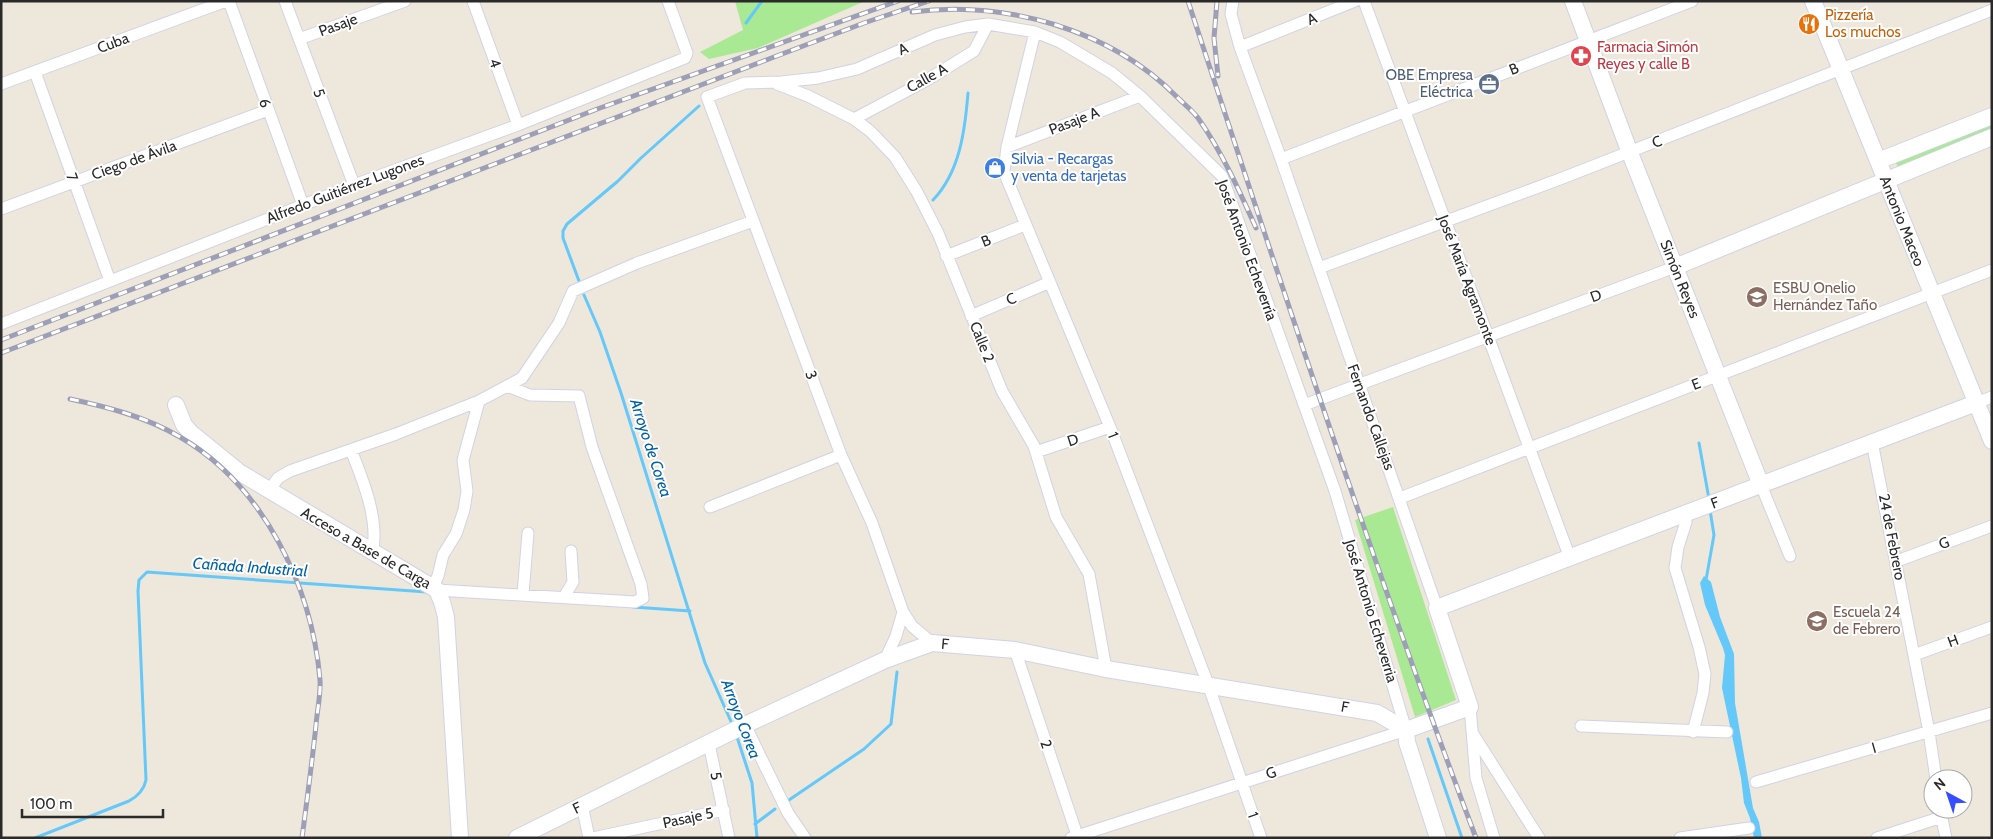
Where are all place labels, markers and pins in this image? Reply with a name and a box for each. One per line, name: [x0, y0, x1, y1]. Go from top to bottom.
place label: Pizzería Los muchos: [1825, 6, 1901, 41]
restaurant icon: Pizzería Los muchos: [1797, 12, 1821, 36]
place label: Farmacia Simón Reyes y calle B: [1597, 38, 1699, 73]
pharmacy icon: Farmacia Simón Reyes y calle B: [1569, 44, 1593, 68]
place label: OBE Empresa Eléctrica: [1385, 66, 1474, 101]
office icon: OBE Empresa Eléctrica: [1477, 72, 1501, 96]
place label: Silvia - Recargas y venta de tarjetas: [1011, 150, 1126, 185]
shop icon: Silvia - Recargas y venta de tarjetas: [983, 156, 1007, 180]
place label: ESBU Onelio Hernández Taño: [1773, 279, 1877, 314]
school or university icon: ESBU Onelio Hernández Taño: [1745, 285, 1769, 309]
place label: Escuela 24 de Febrero: [1833, 603, 1901, 638]
school or university icon: Escuela 24 de Febrero: [1805, 609, 1829, 633]

